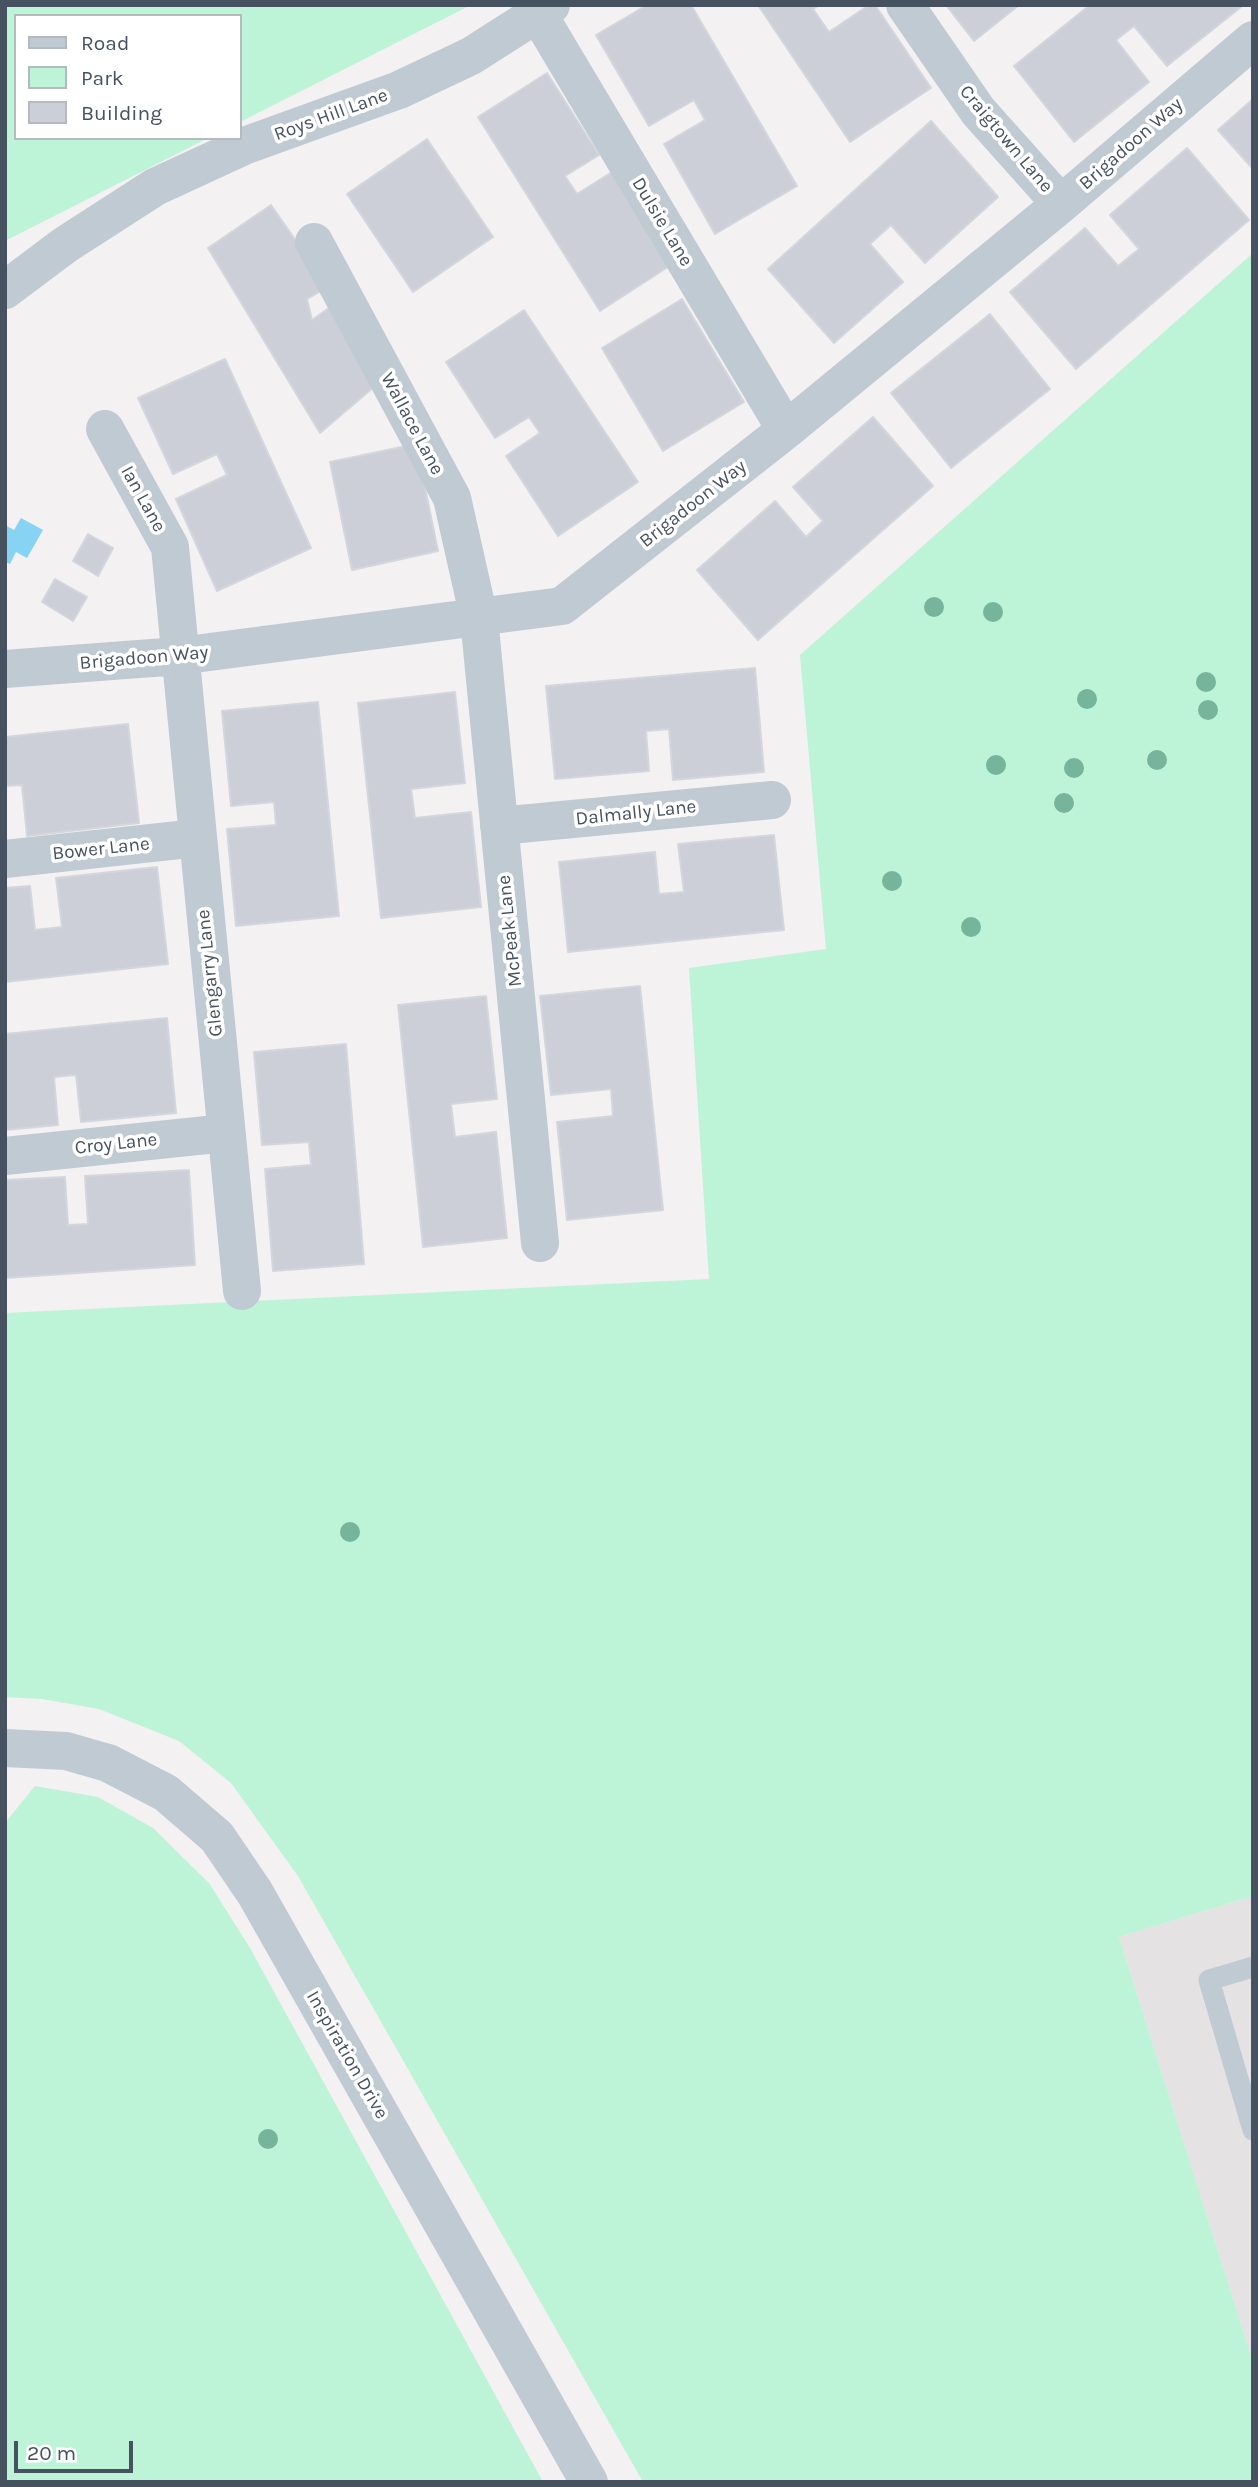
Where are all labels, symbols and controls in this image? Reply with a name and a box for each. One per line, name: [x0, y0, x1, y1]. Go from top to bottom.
legend: [14, 14, 242, 140]
text: Road: [81, 31, 129, 55]
text: Park: [81, 66, 124, 90]
street label: Craigtown Lane: [954, 81, 1058, 197]
street label: Roys Hill Lane: [271, 84, 391, 146]
street label: Brigadoon Way: [1075, 93, 1187, 195]
text: Building: [81, 101, 162, 125]
street label: Dulsie Lane: [627, 173, 697, 271]
street label: Wallace Lane: [376, 369, 448, 479]
street label: Brigadoon Way: [635, 455, 751, 553]
street label: Ian Lane: [115, 462, 171, 536]
street label: Brigadoon Way: [79, 641, 209, 675]
street label: Dalmally Lane: [575, 795, 697, 831]
street label: Bower Lane: [51, 833, 151, 865]
street label: McPeak Lane: [493, 874, 527, 988]
street label: Glengarry Lane: [192, 908, 228, 1038]
street label: Croy Lane: [74, 1128, 158, 1160]
street label: Inspiration Drive: [301, 1987, 393, 2123]
scale bar: [18, 2428, 136, 2472]
text: 20 m: [27, 2441, 76, 2465]

